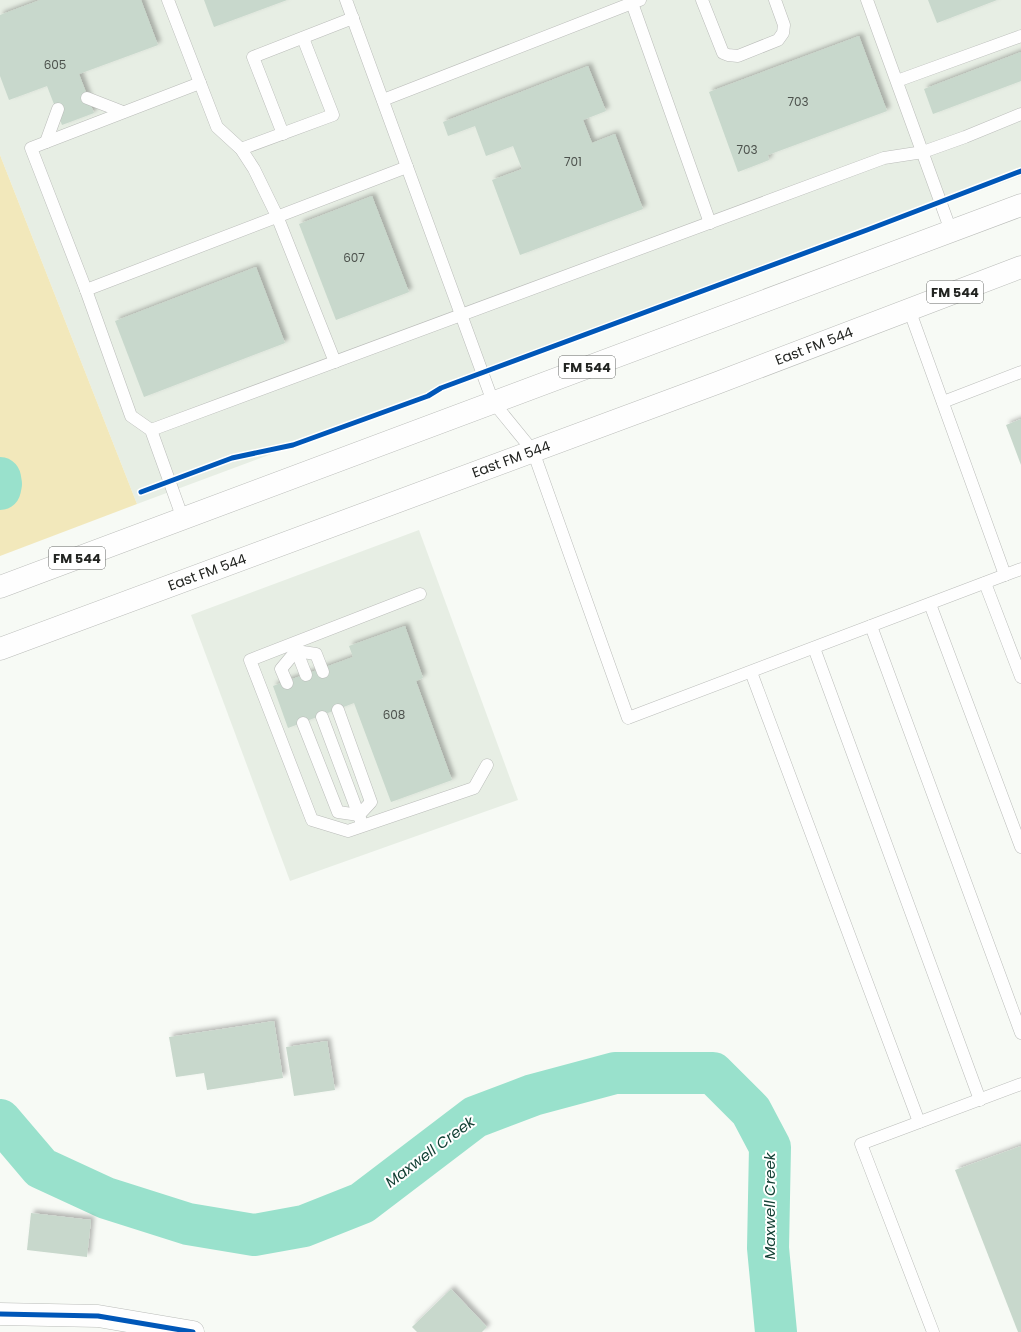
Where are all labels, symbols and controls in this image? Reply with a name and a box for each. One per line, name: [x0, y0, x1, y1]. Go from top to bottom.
house number: 605: [44, 56, 66, 73]
house number: 703: [787, 93, 809, 110]
house number: 703: [736, 141, 758, 158]
house number: 701: [564, 153, 582, 170]
house number: 607: [343, 249, 365, 266]
road number: FM 544: [927, 281, 983, 303]
street label: East FM 544: [772, 322, 856, 370]
road number: FM 544: [559, 356, 615, 378]
street label: East FM 544: [469, 436, 553, 482]
road number: FM 544: [49, 547, 105, 569]
street label: East FM 544: [165, 549, 249, 595]
house number: 608: [383, 706, 405, 723]
water label: Maxwell Creek: [381, 1110, 480, 1192]
water label: Maxwell Creek: [759, 1151, 780, 1260]

